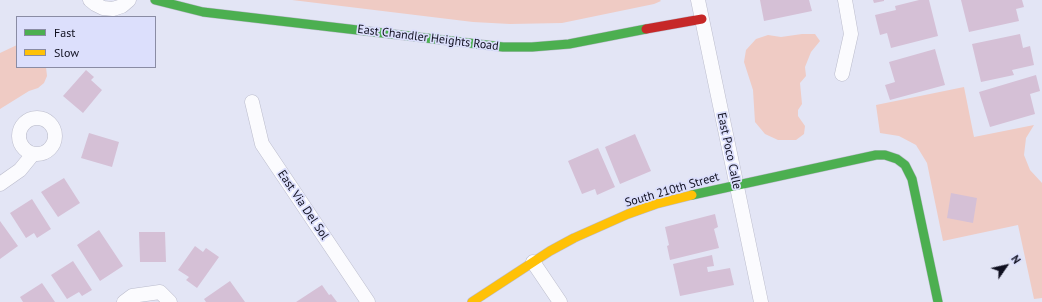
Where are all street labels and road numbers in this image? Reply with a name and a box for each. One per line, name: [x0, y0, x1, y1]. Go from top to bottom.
street label: East Chandler Heights Road: [357, 22, 499, 54]
street label: East Poco Calle: [714, 111, 744, 191]
street label: East Via Del Sol: [274, 167, 332, 243]
street label: South 210th Street: [623, 170, 721, 210]

